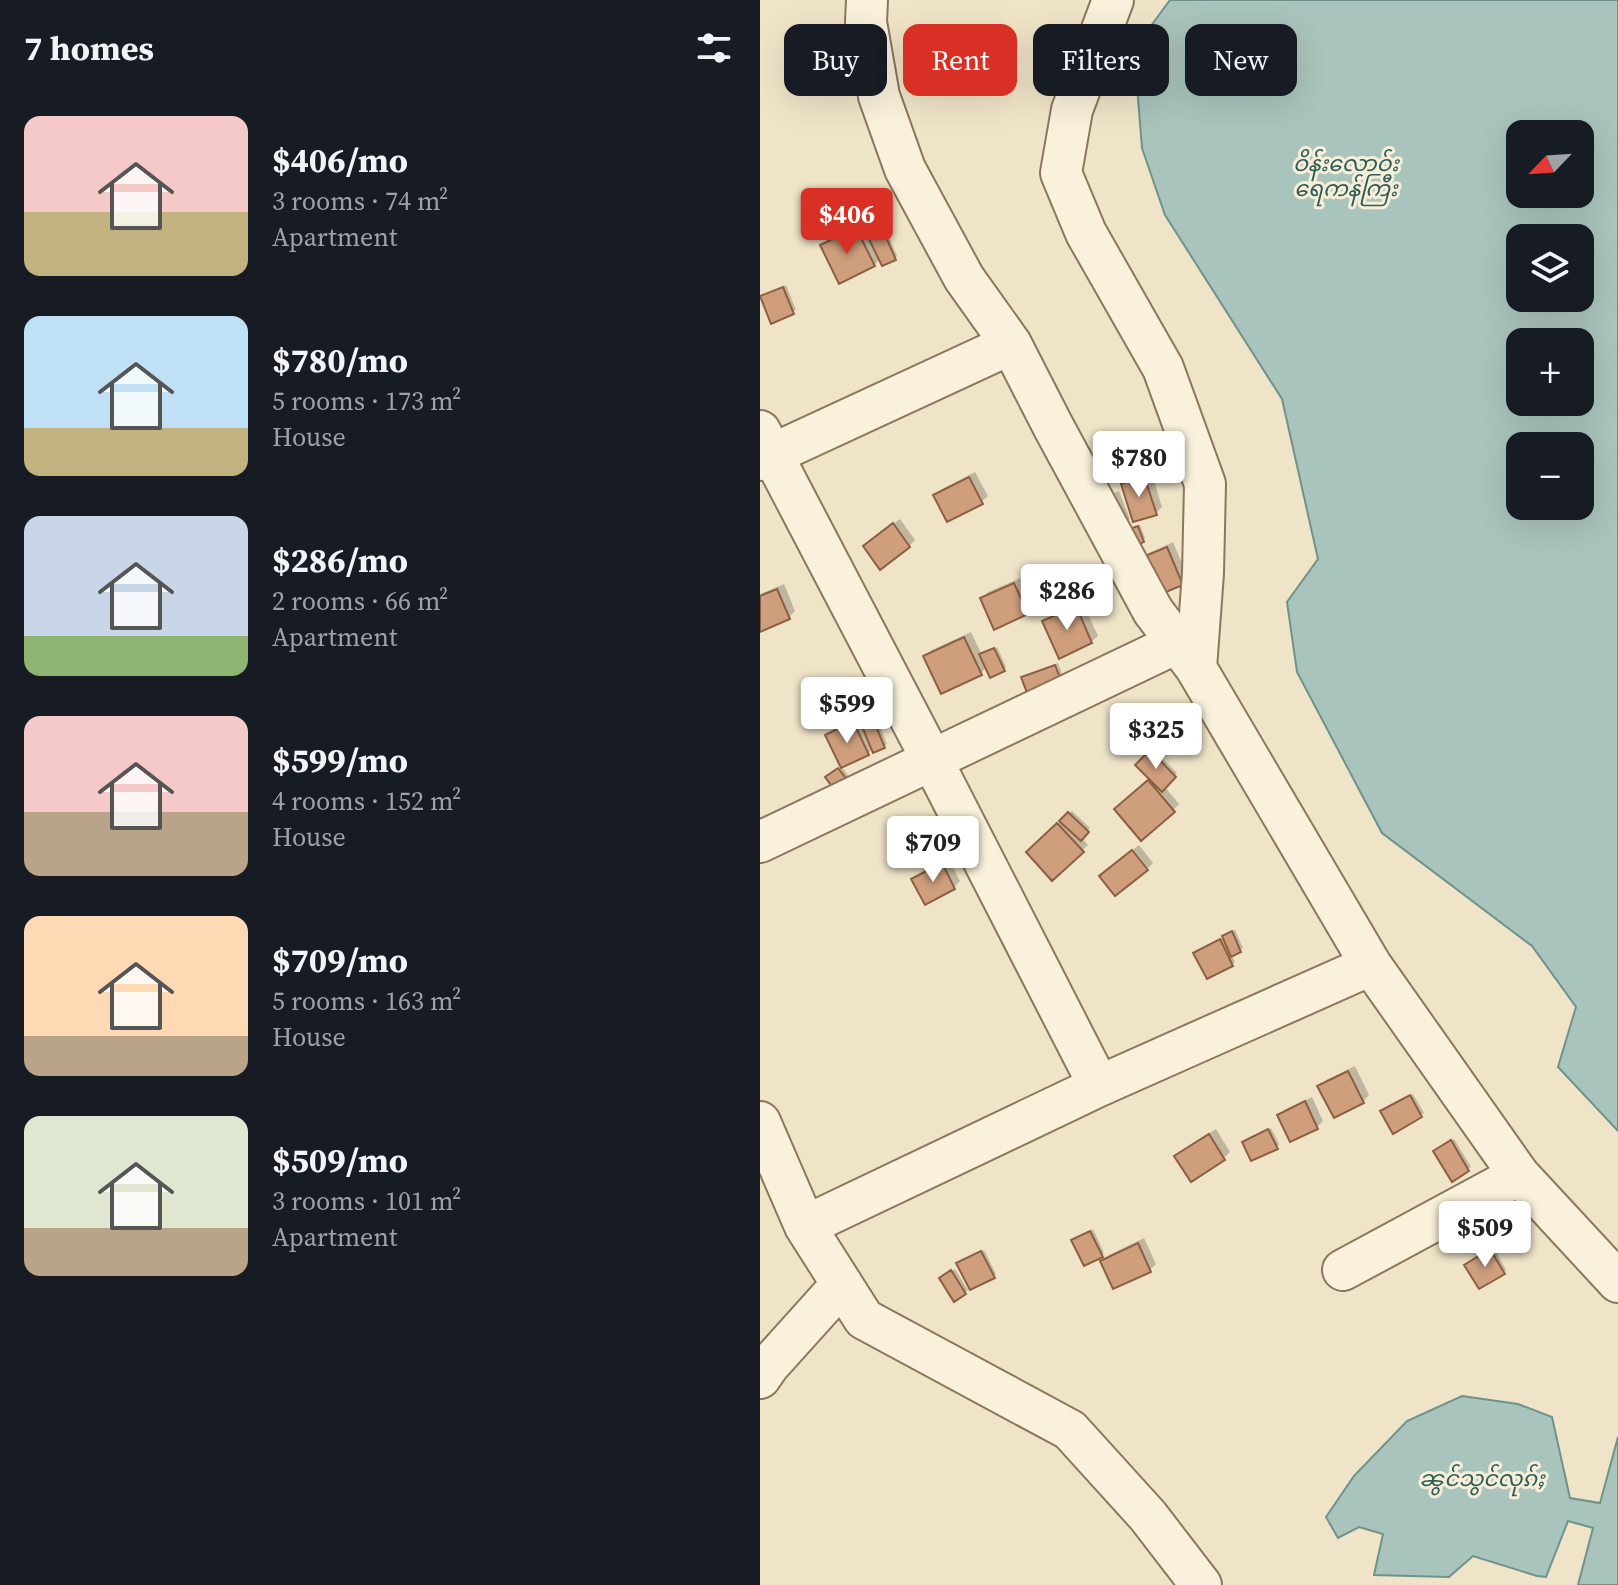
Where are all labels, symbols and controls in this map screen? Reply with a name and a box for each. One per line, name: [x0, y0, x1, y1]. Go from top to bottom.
chip: Buy: [784, 24, 887, 96]
chip: Rent: [903, 24, 1017, 96]
chip: Filters: [1033, 24, 1169, 96]
chip: New: [1185, 24, 1297, 96]
text: 7 homes: [24, 25, 154, 71]
icon: filters: [692, 26, 736, 70]
north arrow: [1506, 120, 1594, 208]
map controls: [1506, 120, 1594, 520]
text: $406/mo: [272, 137, 408, 183]
icon: home: [88, 148, 184, 244]
water label: ဝိန်းလောဝ်း ရေကန်ကြီး: [1293, 148, 1400, 207]
text: 3 rooms · 74 m²: [272, 183, 448, 219]
pin: $406: [800, 188, 894, 256]
text: $406: [819, 196, 875, 232]
text: Apartment: [272, 219, 397, 255]
button: layers: [1506, 224, 1594, 312]
button: +: [1506, 328, 1594, 416]
text: $780/mo: [272, 337, 408, 383]
icon: home: [88, 348, 184, 444]
text: 5 rooms · 173 m²: [272, 383, 461, 419]
text: House: [272, 419, 346, 455]
pin: $780: [1092, 431, 1186, 499]
button: −: [1506, 432, 1594, 520]
text: $780: [1111, 439, 1167, 475]
text: $286/mo: [272, 537, 408, 583]
icon: home: [88, 548, 184, 644]
pin: $286: [1020, 564, 1114, 632]
text: $286: [1039, 572, 1095, 608]
text: 2 rooms · 66 m²: [272, 583, 448, 619]
text: Apartment: [272, 619, 397, 655]
pin: $599: [800, 677, 894, 745]
text: $599: [819, 685, 875, 721]
pin: $325: [1109, 703, 1203, 771]
text: $325: [1128, 711, 1184, 747]
text: $599/mo: [272, 737, 408, 783]
icon: home: [88, 748, 184, 844]
text: 4 rooms · 152 m²: [272, 783, 461, 819]
pin: $709: [886, 816, 980, 884]
text: House: [272, 819, 346, 855]
text: $709: [905, 824, 961, 860]
text: $709/mo: [272, 937, 408, 983]
icon: home: [88, 948, 184, 1044]
text: 5 rooms · 163 m²: [272, 983, 461, 1019]
text: House: [272, 1019, 346, 1055]
text: $509/mo: [272, 1137, 408, 1183]
icon: home: [88, 1148, 184, 1244]
text: 3 rooms · 101 m²: [272, 1183, 461, 1219]
pin: $509: [1438, 1201, 1532, 1269]
text: $509: [1457, 1209, 1513, 1245]
text: Apartment: [272, 1219, 397, 1255]
water label: ၼွင်သွင်လုၵ်ႈ: [1419, 1463, 1546, 1497]

